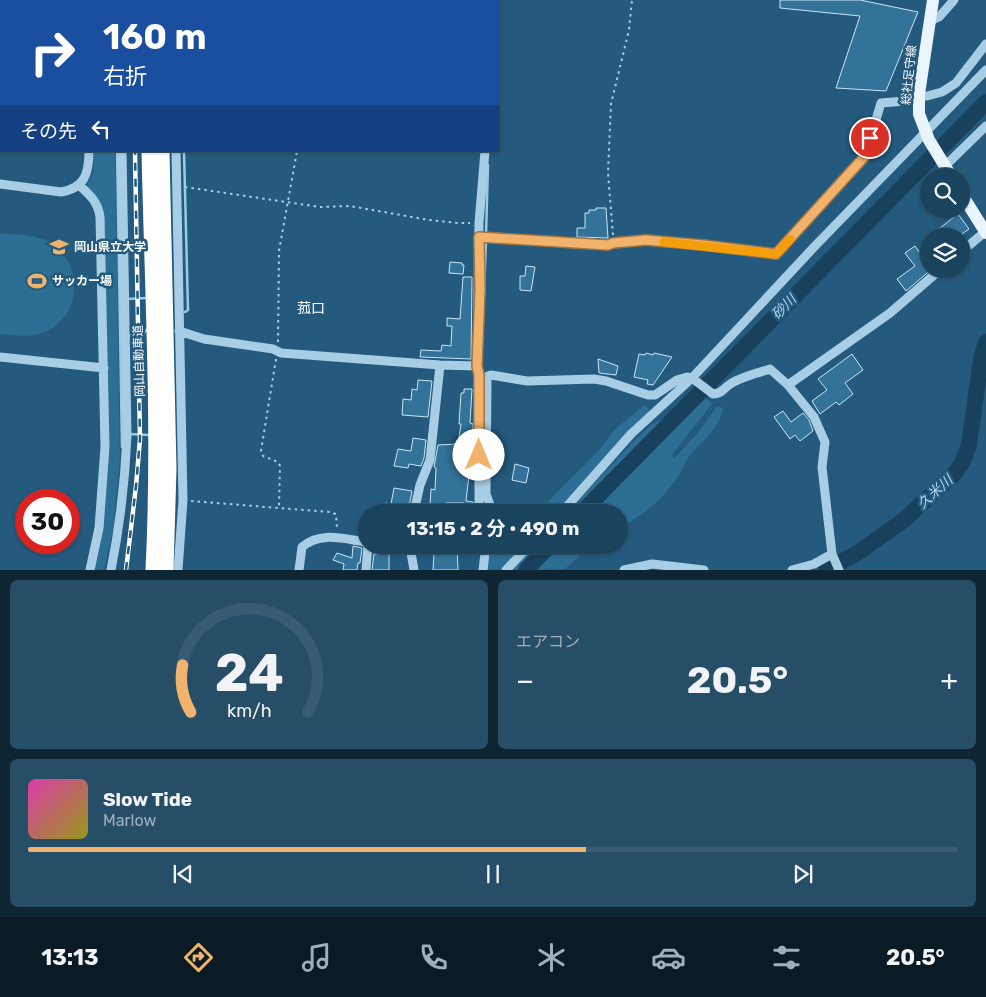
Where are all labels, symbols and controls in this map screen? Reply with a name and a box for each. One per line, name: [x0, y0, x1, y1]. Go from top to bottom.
text: 160 m: [103, 16, 207, 58]
icon: right: [20, 20, 85, 85]
street label: 総社足守線: [899, 44, 919, 106]
text: 右折: [103, 63, 147, 90]
icon: left: [87, 115, 115, 143]
pin: [849, 117, 891, 159]
text: その先: [20, 120, 77, 143]
icon: arrive: [856, 124, 884, 152]
map controls: [920, 168, 970, 278]
button: search: [920, 168, 970, 218]
button: layers: [920, 228, 970, 278]
school or university icon: 岡山県立大学: [48, 236, 70, 258]
place label: 岡山県立大学: [74, 240, 146, 254]
sports icon: サッカー場: [26, 270, 48, 292]
place label: サッカー場: [52, 274, 112, 288]
water label: 砂川: [768, 290, 801, 323]
district label: 菰口: [297, 300, 325, 317]
street label: 岡山自動車道: [131, 325, 147, 397]
position arrow: [452, 428, 504, 480]
water label: 久米川: [914, 470, 958, 512]
speed limit sign: 30: [15, 489, 80, 554]
text: 13:15 · 2 分 · 490 m: [407, 517, 579, 540]
text: エアコン: [516, 632, 580, 651]
text: 24: [214, 642, 284, 704]
text: 20.5°: [687, 657, 788, 703]
text: −: [516, 664, 534, 697]
text: +: [941, 664, 958, 697]
text: km/h: [227, 700, 271, 721]
text: Slow Tide: [103, 788, 192, 811]
text: Marlow: [103, 811, 156, 830]
icon: previous: [169, 860, 197, 888]
icon: pause: [479, 860, 507, 888]
icon: next: [789, 860, 817, 888]
icon: directions: [181, 940, 216, 975]
icon: music: [299, 940, 334, 975]
icon: phone: [416, 940, 451, 975]
icon: climate: [534, 940, 569, 975]
icon: car: [651, 940, 686, 975]
icon: filters: [769, 940, 804, 975]
text: 13:13: [41, 944, 99, 971]
text: 20.5°: [886, 944, 945, 971]

